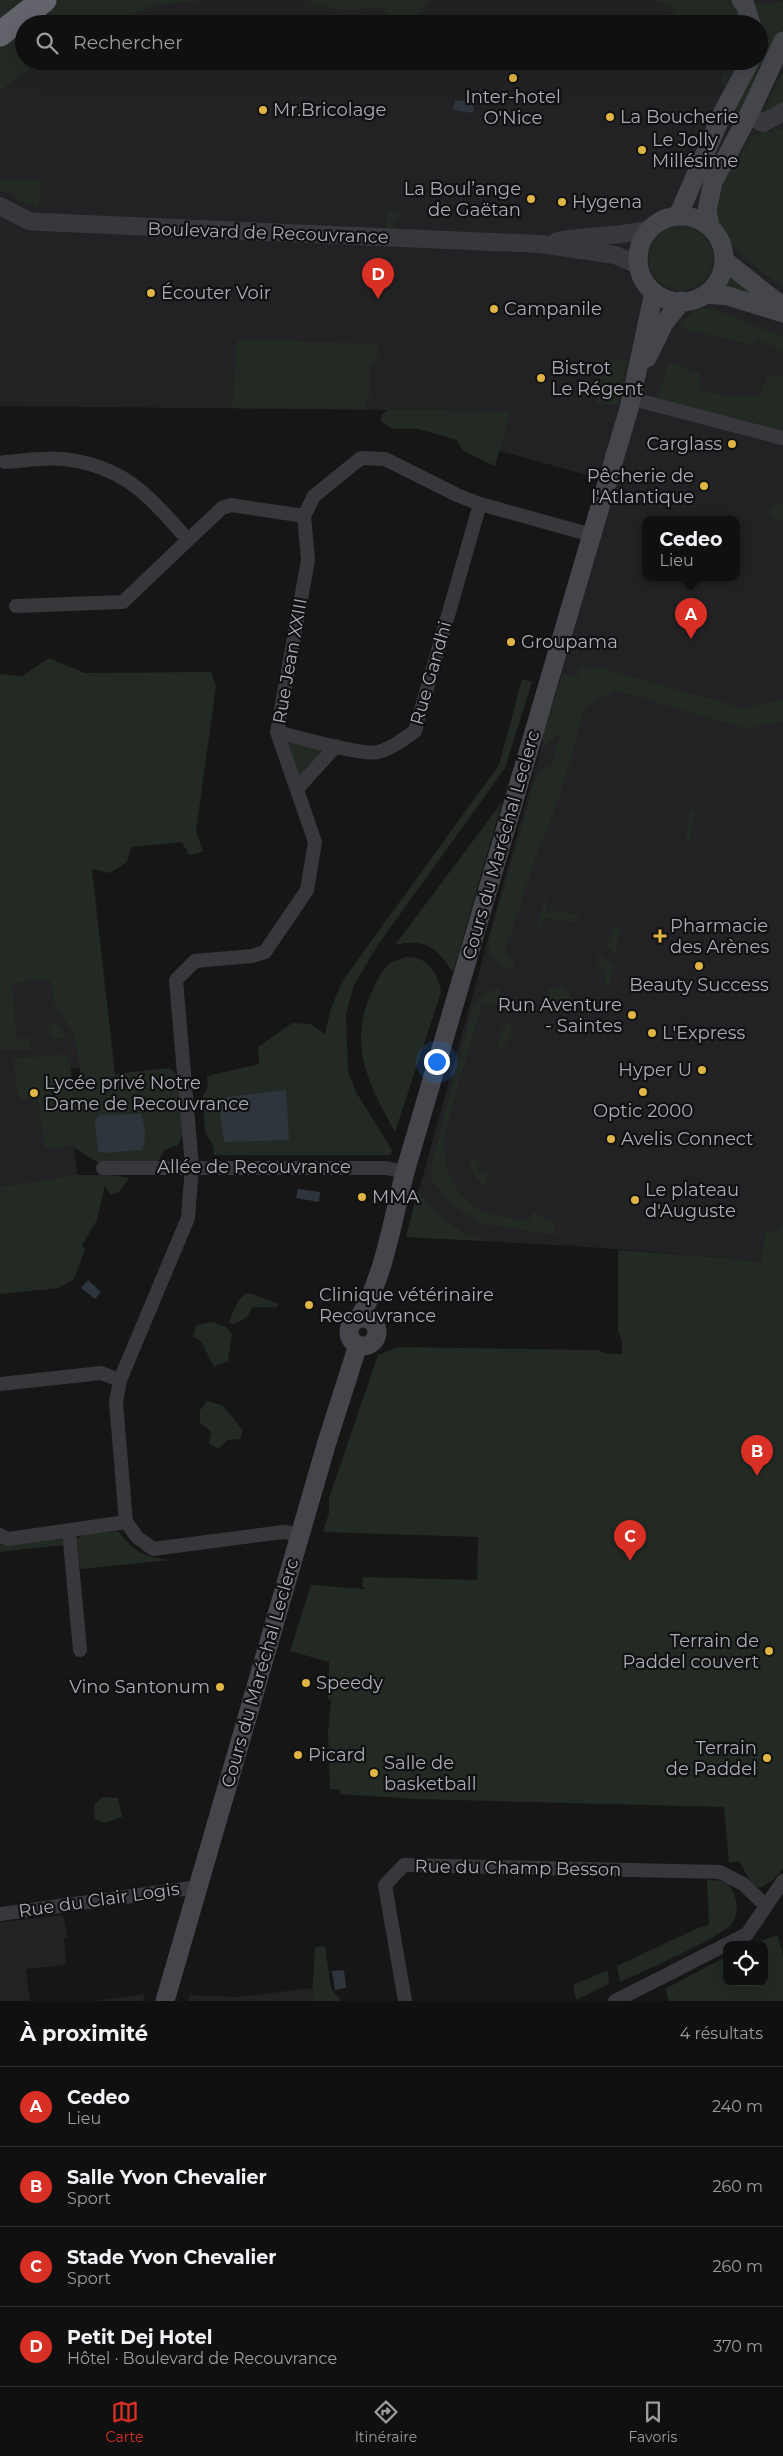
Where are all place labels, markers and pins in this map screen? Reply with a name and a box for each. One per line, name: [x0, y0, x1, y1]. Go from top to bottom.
marker: Inter-hotel O'Nice: [507, 72, 519, 84]
place label: Inter-hotel O'Nice: [465, 86, 561, 129]
place label: Mr.Bricolage: [273, 99, 387, 121]
marker: Mr.Bricolage: [257, 104, 269, 116]
place label: La Boucherie: [620, 106, 739, 128]
marker: La Boucherie: [604, 111, 616, 123]
place label: Le Jolly Millésime: [652, 129, 738, 172]
marker: Le Jolly Millésime: [636, 144, 648, 156]
place label: La Boul’ange de Gaëtan: [404, 178, 521, 221]
place label: Hygena: [572, 191, 642, 213]
marker: La Boul’ange de Gaëtan: [525, 193, 537, 205]
marker: Hygena: [556, 196, 568, 208]
pin: D: [362, 258, 394, 299]
place label: Écouter Voir: [161, 282, 271, 304]
marker: Écouter Voir: [145, 287, 157, 299]
place label: Campanile: [504, 298, 602, 320]
marker: Campanile: [488, 303, 500, 315]
place label: Bistrot Le Régent: [551, 357, 644, 400]
marker: Bistrot Le Régent: [535, 372, 547, 384]
place label: Carglass: [646, 433, 722, 455]
marker: Carglass: [726, 438, 738, 450]
place label: Pêcherie de l'Atlantique: [587, 465, 694, 508]
marker: Pêcherie de l'Atlantique: [698, 480, 710, 492]
pin: A: [675, 598, 707, 639]
place label: Groupama: [521, 631, 618, 653]
marker: Groupama: [505, 636, 517, 648]
place label: Pharmacie des Arènes: [670, 915, 769, 958]
marker: Pharmacie des Arènes: [654, 930, 666, 942]
marker: Beauty Success: [693, 960, 705, 972]
place label: Beauty Success: [629, 974, 769, 996]
place label: Run Aventure - Saintes: [498, 994, 622, 1037]
marker: Run Aventure - Saintes: [626, 1009, 638, 1021]
place label: L'Express: [662, 1022, 745, 1044]
marker: L'Express: [646, 1027, 658, 1039]
place label: Hyper U: [618, 1059, 692, 1081]
marker: Hyper U: [696, 1064, 708, 1076]
place label: Lycée privé Notre Dame de Recouvrance: [44, 1072, 249, 1115]
marker: Optic 2000: [637, 1086, 649, 1098]
marker: Lycée privé Notre Dame de Recouvrance: [28, 1087, 40, 1099]
place label: Optic 2000: [593, 1100, 693, 1122]
place label: Avelis Connect: [621, 1128, 753, 1150]
marker: Avelis Connect: [605, 1133, 617, 1145]
place label: Le plateau d'Auguste: [645, 1179, 739, 1222]
place label: MMA: [372, 1186, 419, 1208]
marker: MMA: [356, 1191, 368, 1203]
marker: Le plateau d'Auguste: [629, 1194, 641, 1206]
place label: Clinique vétérinaire Recouvrance: [319, 1284, 494, 1327]
marker: Clinique vétérinaire Recouvrance: [303, 1299, 315, 1311]
pin: B: [741, 1435, 773, 1476]
pin: C: [614, 1520, 646, 1561]
place label: Terrain de Paddel couvert: [622, 1630, 759, 1673]
marker: Terrain de Paddel couvert: [763, 1645, 775, 1657]
place label: Speedy: [316, 1672, 383, 1694]
place label: Vino Santonum: [69, 1676, 210, 1698]
marker: Speedy: [300, 1677, 312, 1689]
marker: Vino Santonum: [214, 1681, 226, 1693]
place label: Terrain de Paddel: [666, 1737, 757, 1780]
place label: Picard: [308, 1744, 366, 1766]
marker: Picard: [292, 1749, 304, 1761]
place label: Salle de basketball: [384, 1752, 477, 1795]
marker: Terrain de Paddel: [761, 1752, 773, 1764]
marker: Salle de basketball: [368, 1767, 380, 1779]

